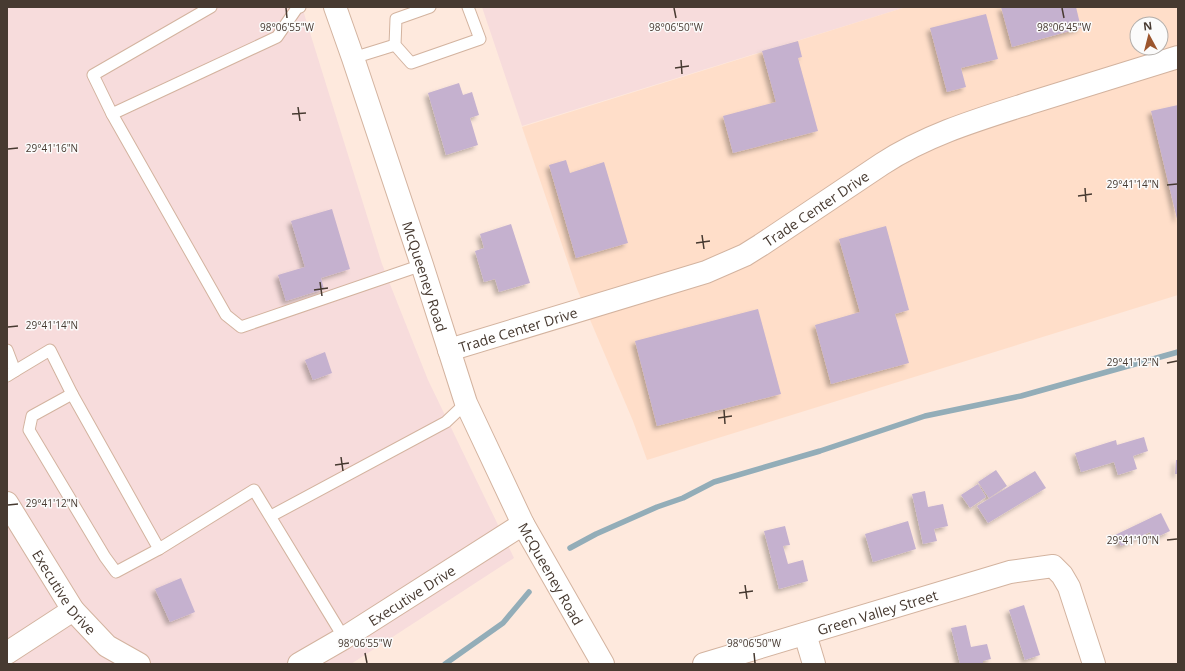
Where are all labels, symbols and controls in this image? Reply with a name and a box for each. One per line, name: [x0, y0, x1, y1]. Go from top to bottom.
north arrow: [1129, 16, 1169, 56]
text: N: [1142, 18, 1153, 34]
text: 98°06'55"W: [260, 20, 315, 34]
text: 98°06'50"W: [649, 20, 704, 34]
text: 98°06'45"W: [1037, 20, 1092, 34]
text: 29°41'16"N: [26, 141, 78, 155]
street label: Trade Center Drive: [759, 166, 872, 250]
text: 29°41'14"N: [1107, 177, 1159, 191]
street label: McQueeney Road: [398, 219, 452, 334]
street label: Trade Center Drive: [456, 302, 580, 356]
text: 29°41'14"N: [26, 318, 78, 332]
text: 29°41'12"N: [1107, 355, 1159, 369]
text: 29°41'12"N: [26, 496, 78, 510]
street label: McQueeney Road: [515, 519, 588, 628]
text: 29°41'10"N: [1107, 533, 1159, 547]
street label: Executive Drive: [28, 546, 101, 639]
street label: Executive Drive: [364, 560, 459, 630]
street label: Green Valley Street: [815, 585, 940, 639]
text: 98°06'55"W: [338, 636, 393, 650]
text: 98°06'50"W: [727, 636, 782, 650]

